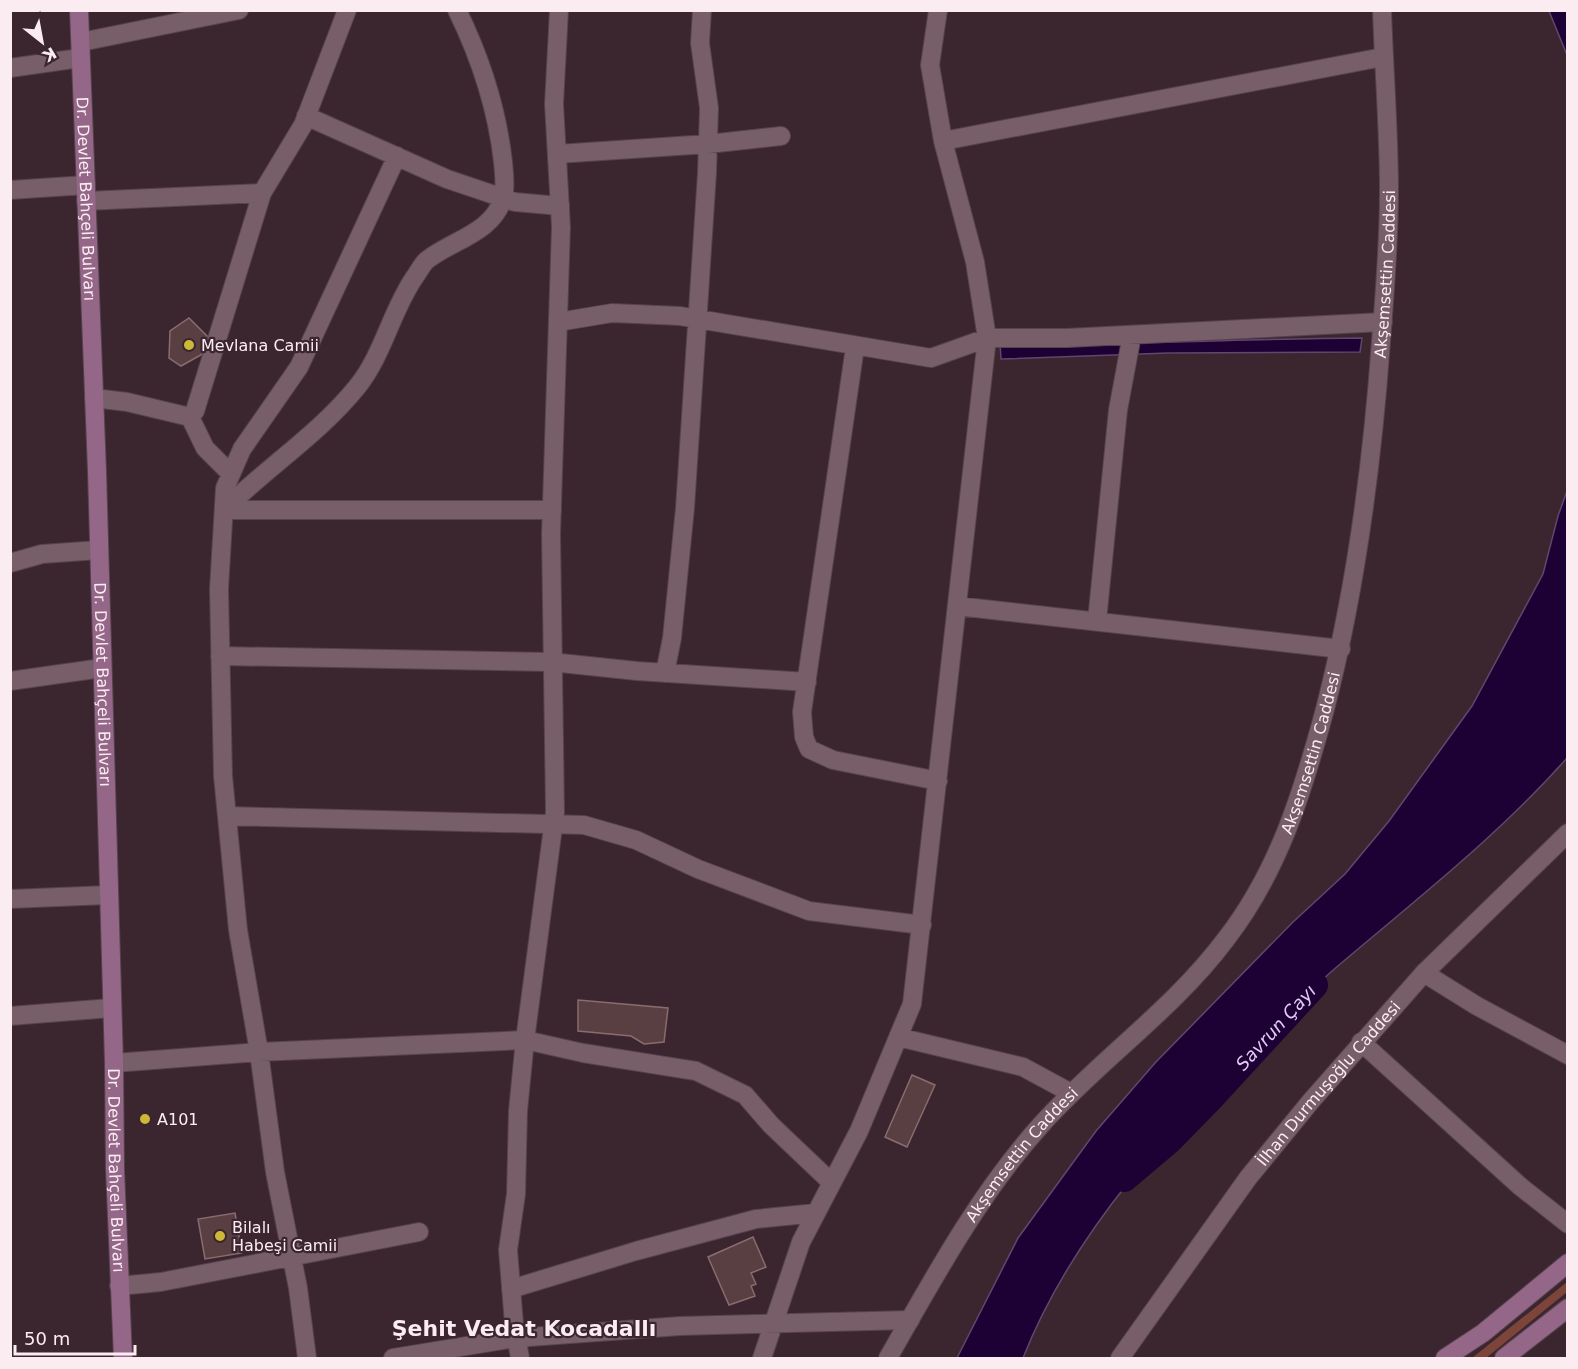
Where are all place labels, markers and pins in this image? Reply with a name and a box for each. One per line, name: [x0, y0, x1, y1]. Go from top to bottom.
place label: Mevlana Camii: [201, 336, 319, 355]
marker: Mevlana Camii: [182, 338, 196, 352]
place label: A101: [157, 1110, 198, 1129]
marker: A101: [138, 1112, 152, 1126]
place label: Bilalı Habeşi Camii: [232, 1218, 337, 1255]
marker: Bilalı Habeşi Camii: [213, 1229, 227, 1243]

